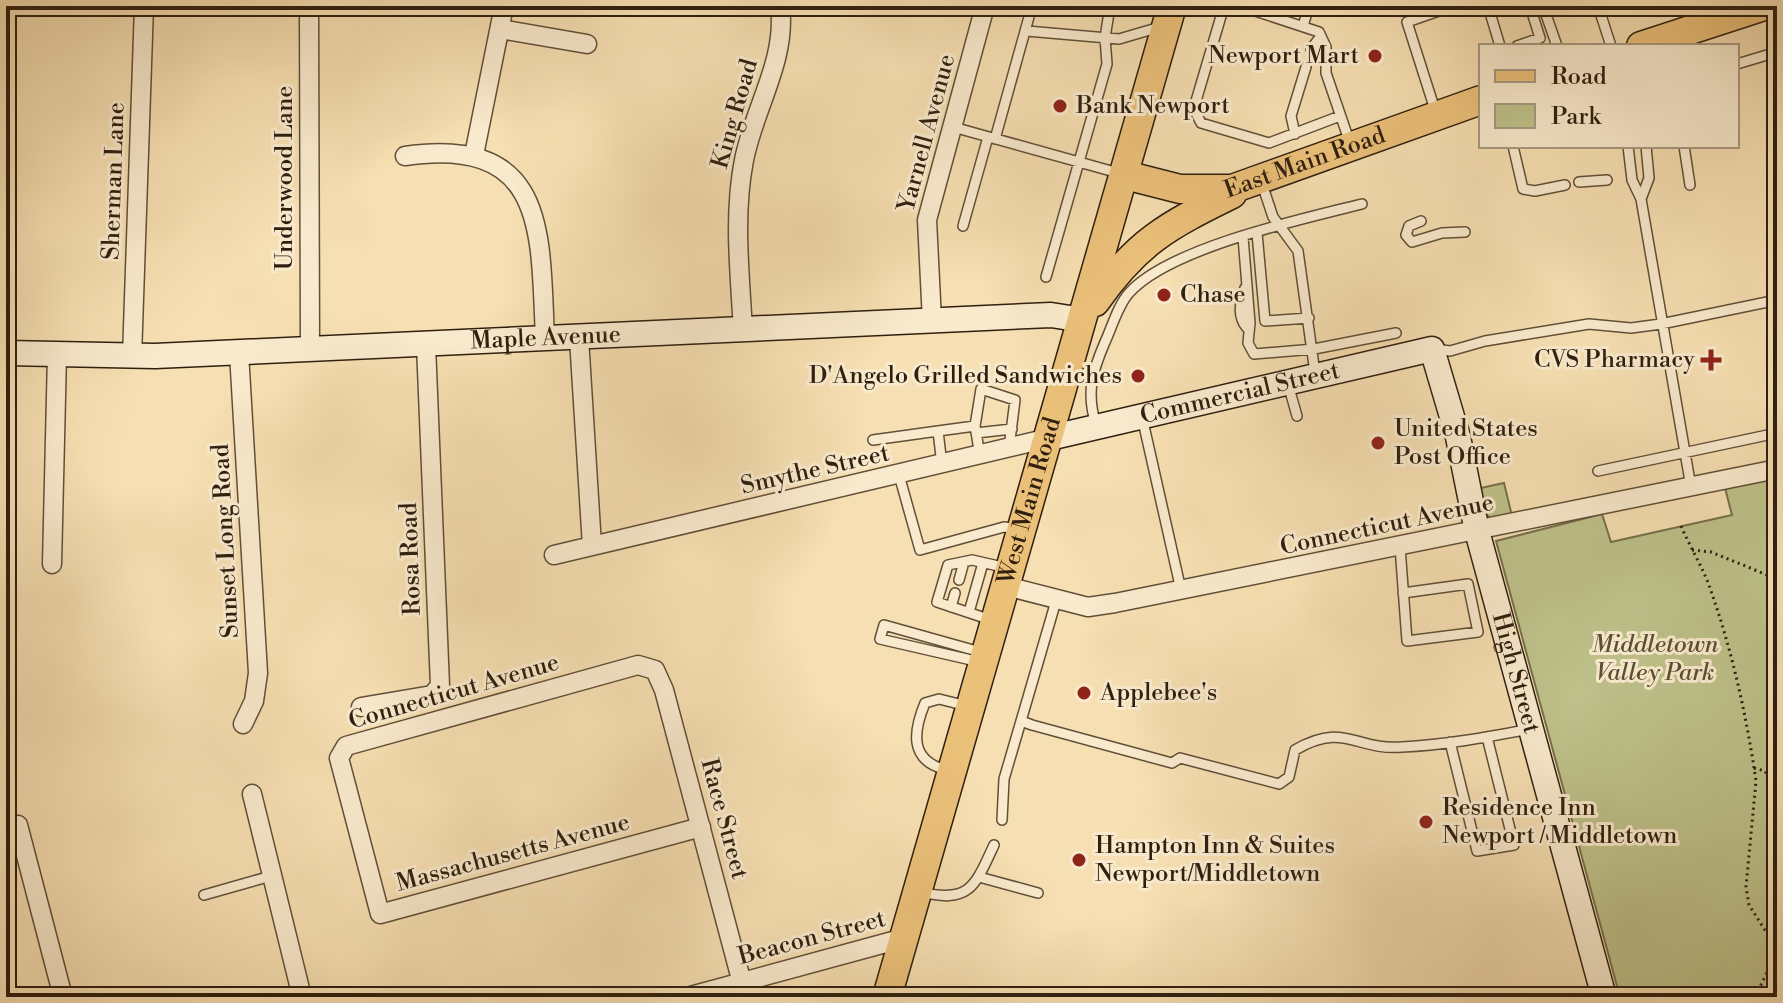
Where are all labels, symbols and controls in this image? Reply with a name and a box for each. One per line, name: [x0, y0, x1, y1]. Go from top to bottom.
place label: Newport Mart: [1208, 41, 1360, 71]
legend: [1479, 44, 1739, 148]
marker: Newport Mart: [1366, 47, 1384, 65]
street label: Yarnell Avenue: [891, 51, 962, 217]
street label: King Road: [705, 55, 765, 172]
text: Road: [1551, 62, 1607, 92]
street label: Underwood Lane: [270, 86, 300, 270]
place label: Bank Newport: [1075, 91, 1230, 121]
marker: Bank Newport: [1051, 97, 1069, 115]
street label: Sherman Lane: [96, 102, 132, 260]
text: Park: [1551, 102, 1602, 132]
street label: East Main Road: [1220, 120, 1390, 206]
place label: Chase: [1180, 280, 1246, 310]
marker: Chase: [1155, 286, 1173, 304]
street label: Maple Avenue: [470, 320, 621, 357]
place label: CVS Pharmacy: [1534, 345, 1695, 375]
marker: CVS Pharmacy: [1702, 351, 1720, 369]
street label: Commercial Street: [1137, 356, 1343, 431]
place label: D'Angelo Grilled Sandwiches: [809, 361, 1122, 391]
marker: D'Angelo Grilled Sandwiches: [1129, 367, 1147, 385]
street label: West Main Road: [991, 414, 1068, 589]
place label: United States Post Office: [1394, 414, 1538, 472]
marker: United States Post Office: [1369, 434, 1387, 452]
street label: Smythe Street: [738, 438, 893, 502]
street label: Sunset Long Road: [206, 443, 246, 639]
street label: Connecticut Avenue: [1277, 488, 1497, 562]
street label: Rosa Road: [394, 502, 428, 616]
street label: High Street: [1485, 609, 1547, 737]
park label: Middletown Valley Park: [1592, 630, 1719, 688]
street label: Connecticut Avenue: [345, 648, 563, 736]
place label: Applebee's: [1099, 678, 1217, 708]
marker: Applebee's: [1075, 684, 1093, 702]
street label: Race Street: [694, 755, 755, 883]
place label: Residence Inn Newport / Middletown: [1442, 793, 1677, 851]
street label: Massachusetts Avenue: [393, 807, 633, 899]
marker: Residence Inn Newport / Middletown: [1417, 813, 1435, 831]
place label: Hampton Inn & Suites Newport/Middletown: [1095, 831, 1335, 889]
marker: Hampton Inn & Suites Newport/Middletown: [1070, 851, 1088, 869]
street label: Beacon Street: [734, 904, 889, 972]

